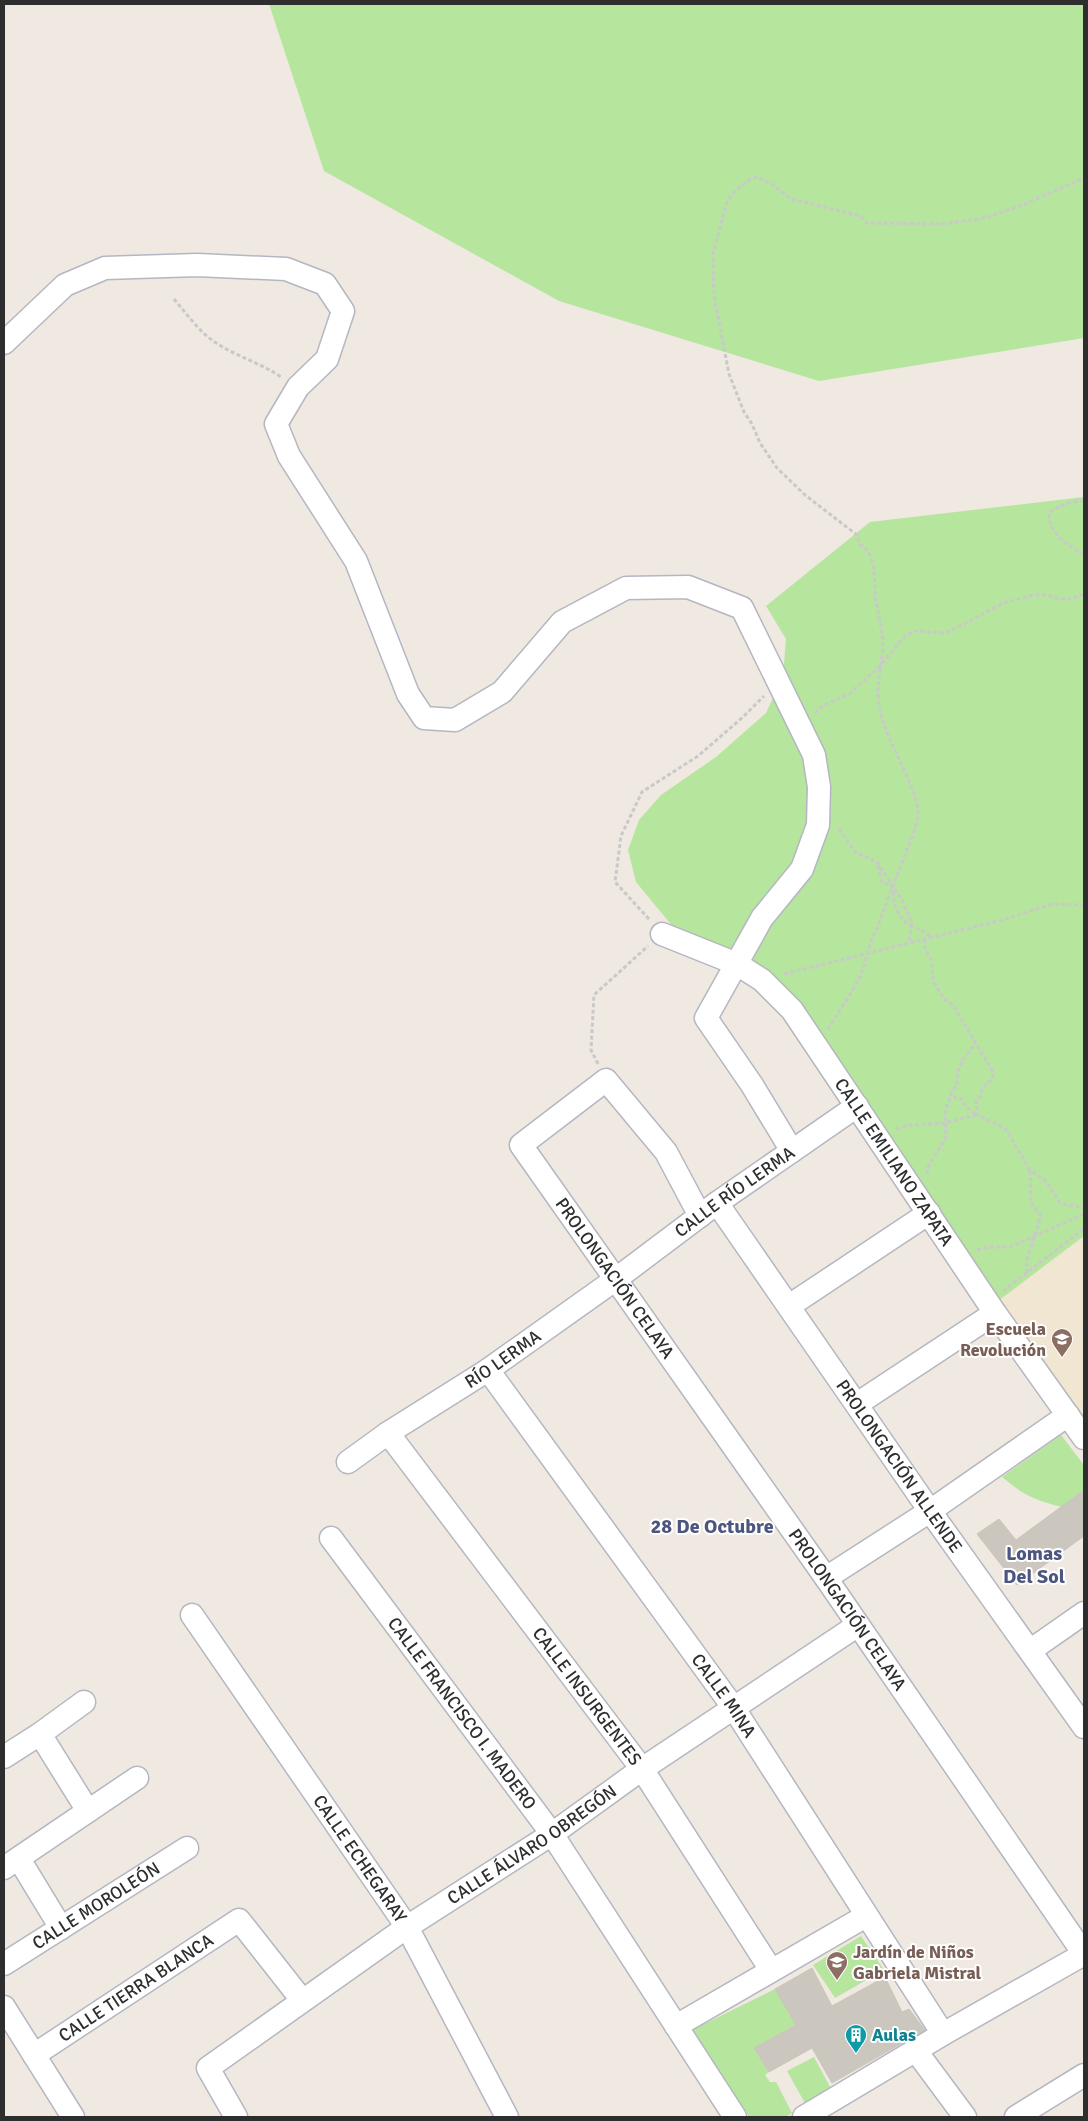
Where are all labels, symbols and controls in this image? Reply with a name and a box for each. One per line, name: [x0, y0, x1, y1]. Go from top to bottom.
street label: CALLE EMILIANO ZAPATA: [830, 1074, 958, 1250]
street label: CALLE RÍO LERMA: [670, 1142, 799, 1242]
street label: PROLONGACIÓN CELAYA: [551, 1193, 679, 1363]
place label: Escuela Revolución: [960, 1318, 1046, 1361]
street label: RÍO LERMA: [461, 1325, 545, 1393]
school or university icon: Escuela Revolución: [1050, 1327, 1074, 1358]
street label: PROLONGACIÓN ALLENDE: [831, 1375, 967, 1557]
district label: 28 De Octubre: [650, 1514, 774, 1539]
street label: PROLONGACIÓN CELAYA: [784, 1524, 911, 1695]
district label: Lomas Del Sol: [1003, 1541, 1065, 1589]
street label: CALLE FRANCISCO I. MADERO: [383, 1613, 541, 1814]
street label: CALLE INSURGENTES: [528, 1623, 646, 1770]
street label: CALLE MINA: [687, 1649, 761, 1742]
street label: CALLE ÁLVARO OBREGÓN: [443, 1780, 621, 1909]
street label: CALLE ECHEGARAY: [308, 1791, 412, 1927]
street label: CALLE MOROLEÓN: [28, 1857, 164, 1954]
street label: CALLE TIERRA BLANCA: [54, 1929, 217, 2047]
place label: Jardín de Niños Gabriela Mistral: [853, 1941, 982, 1984]
school or university icon: Jardín de Niños Gabriela Mistral: [825, 1950, 849, 1981]
building icon: Aulas: [844, 2023, 868, 2054]
place label: Aulas: [872, 2024, 916, 2046]

